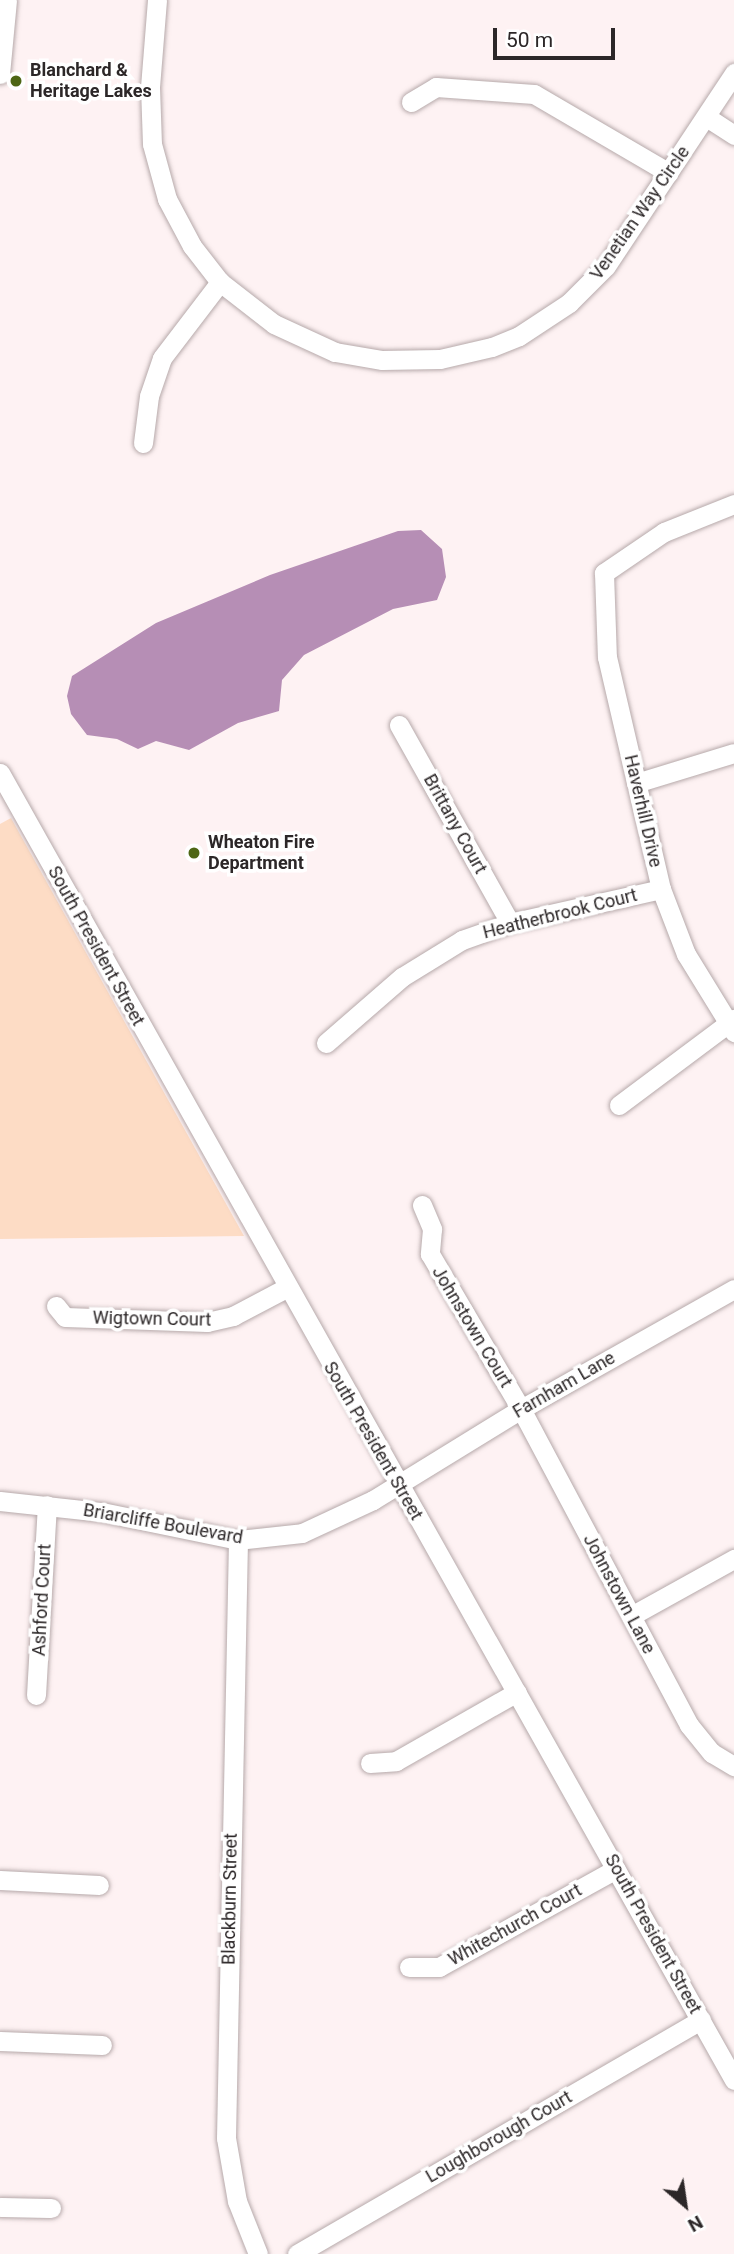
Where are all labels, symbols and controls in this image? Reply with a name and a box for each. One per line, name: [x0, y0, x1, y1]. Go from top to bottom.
scale bar: [496, 14, 618, 58]
text: 50 m: [506, 28, 553, 52]
place label: Blanchard & Heritage Lakes: [30, 60, 152, 102]
marker: Blanchard & Heritage Lakes: [8, 73, 24, 89]
street label: Venetian Way Circle: [586, 142, 694, 284]
street label: Haverhill Drive: [620, 753, 666, 869]
street label: Brittany Court: [419, 770, 491, 878]
place label: Wheaton Fire Department: [208, 832, 315, 874]
marker: Wheaton Fire Department: [186, 845, 202, 861]
street label: South President Street: [43, 862, 149, 1030]
street label: Heatherbrook Court: [481, 884, 639, 944]
street label: Johnstown Court: [427, 1262, 517, 1392]
street label: Wigtown Court: [92, 1307, 212, 1331]
street label: Farnham Lane: [509, 1347, 619, 1423]
street label: South President Street: [319, 1358, 427, 1524]
street label: Briarcliffe Boulevard: [82, 1499, 244, 1549]
street label: Johnstown Lane: [578, 1531, 660, 1657]
street label: Ashford Court: [28, 1543, 56, 1657]
street label: Blackburn Street: [218, 1833, 242, 1965]
street label: South President Street: [600, 1850, 706, 2018]
street label: Whitechurch Court: [445, 1879, 585, 1971]
street label: Loughborough Court: [422, 2086, 576, 2188]
north arrow: [650, 2170, 720, 2240]
text: N: [684, 2210, 707, 2237]

